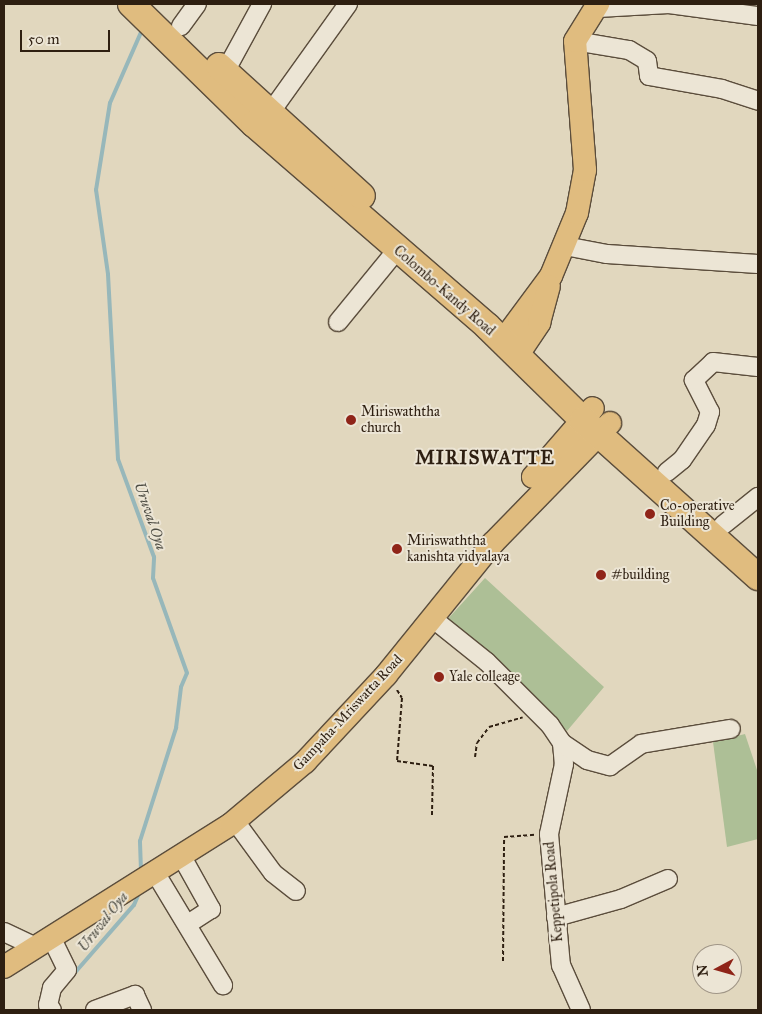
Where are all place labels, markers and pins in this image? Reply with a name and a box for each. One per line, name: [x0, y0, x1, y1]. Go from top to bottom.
place label: Miriswaththa church: [361, 404, 440, 437]
marker: Miriswaththa church: [345, 414, 357, 426]
place label: Co-operative Building: [660, 498, 735, 530]
marker: Co-operative Building: [644, 508, 656, 520]
place label: Miriswaththa kanishta vidyalaya: [407, 533, 509, 566]
marker: Miriswaththa kanishta vidyalaya: [391, 543, 403, 555]
place label: #building: [611, 567, 669, 583]
marker: #building: [595, 569, 607, 581]
place label: Yale colleage: [449, 669, 520, 685]
marker: Yale colleage: [433, 671, 445, 683]

